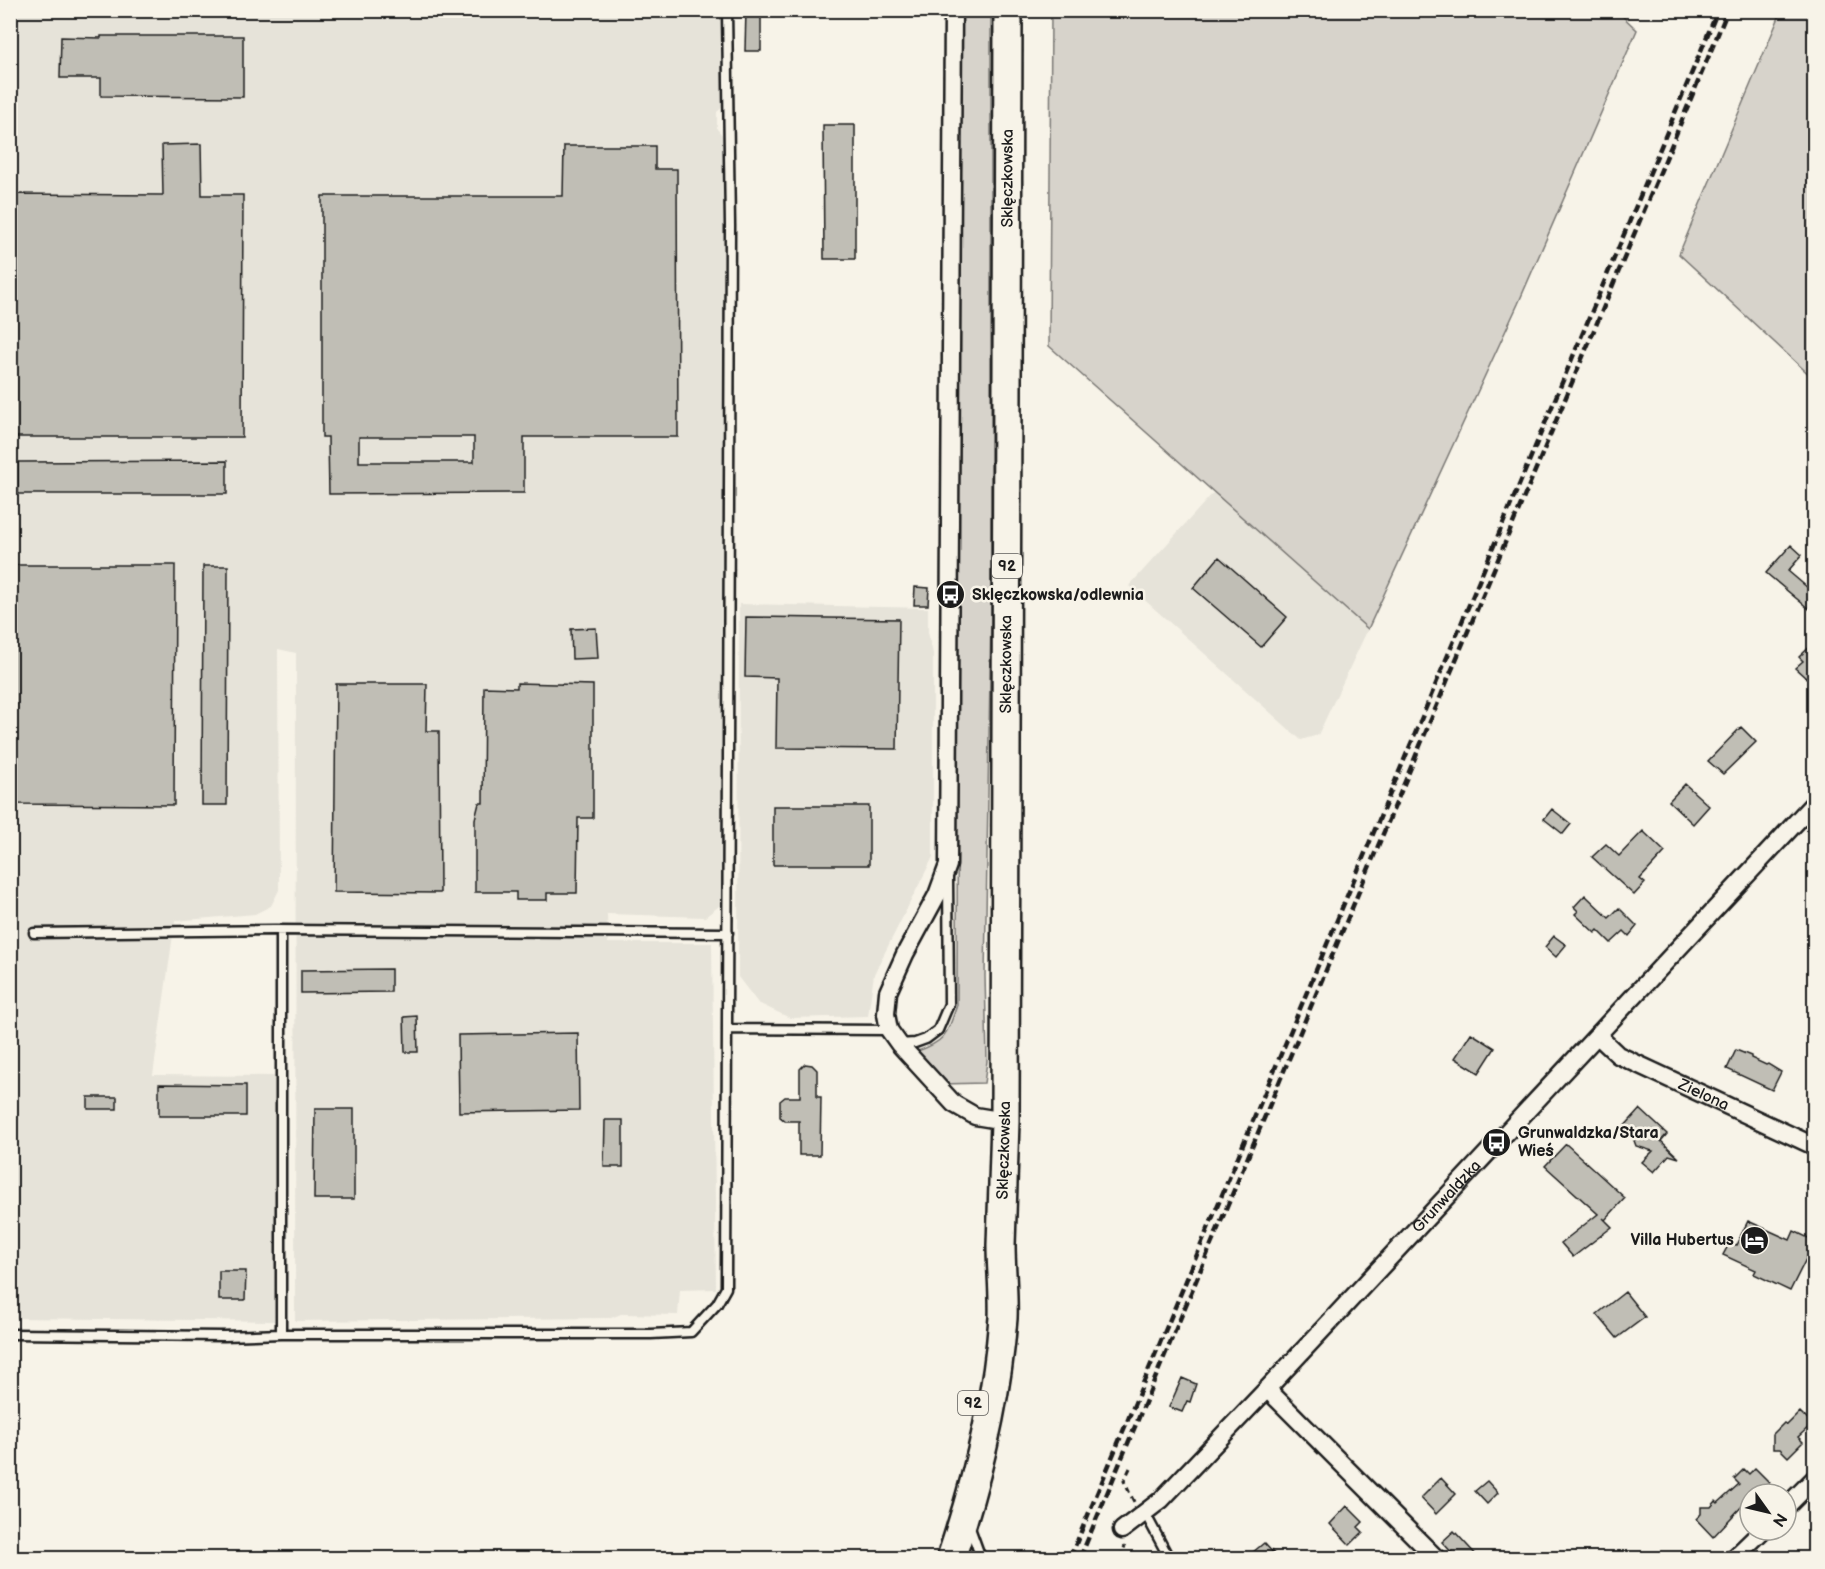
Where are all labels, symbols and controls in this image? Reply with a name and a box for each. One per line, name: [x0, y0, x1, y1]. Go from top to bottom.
street label: Sklęczkowska: [998, 129, 1017, 228]
road number: 92: [992, 554, 1022, 578]
bus stop icon: Sklęczkowska/odlewnia: [935, 579, 967, 611]
place label: Sklęczkowska/odlewnia: [972, 586, 1144, 605]
street label: Sklęczkowska: [997, 615, 1016, 714]
street label: Zielona: [1674, 1074, 1732, 1115]
street label: Sklęczkowska: [993, 1101, 1015, 1200]
place label: Grunwaldzka/Stara Wieś: [1518, 1124, 1659, 1161]
bus stop icon: Grunwaldzka/Stara Wieś: [1481, 1126, 1513, 1158]
street label: Grunwaldzka: [1408, 1156, 1485, 1237]
hotel icon: Villa Hubertus: [1739, 1224, 1771, 1256]
place label: Villa Hubertus: [1631, 1231, 1734, 1250]
road number: 92: [958, 1391, 988, 1415]
north arrow: [1738, 1482, 1798, 1542]
text: N: [1768, 1509, 1790, 1530]

